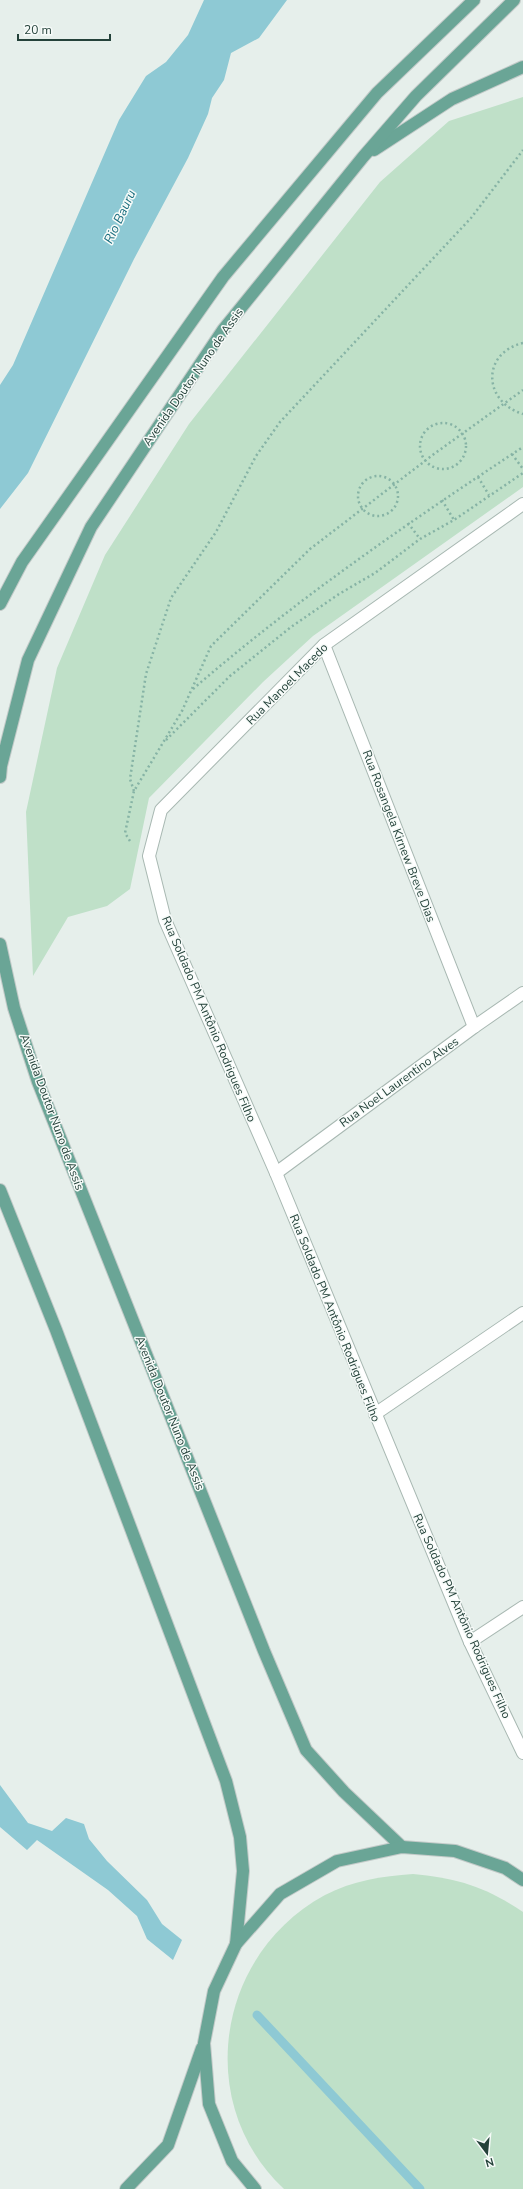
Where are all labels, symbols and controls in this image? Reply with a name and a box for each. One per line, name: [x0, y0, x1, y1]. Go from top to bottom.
scale bar: [18, 16, 110, 42]
text: 20 m: [24, 22, 52, 38]
water label: Rio Bauru: [100, 187, 140, 247]
street label: Avenida Doutor Nuno de Assis: [139, 305, 247, 449]
street label: Rua Manoel Macedo: [243, 639, 332, 728]
street label: Rua Rosangela Kirnew Breve Dias: [359, 748, 439, 925]
street label: Rua Soldado PM Antônio Rodrigues Filho: [158, 913, 260, 1125]
street label: Avenida Doutor Nuno de Assis: [16, 1032, 88, 1192]
street label: Rua Noel Laurentino Alves: [336, 1033, 462, 1131]
street label: Rua Soldado PM Antônio Rodrigues Filho: [286, 1212, 384, 1424]
street label: Avenida Doutor Nuno de Assis: [132, 1334, 208, 1493]
street label: Rua Soldado PM Antônio Rodrigues Filho: [409, 1511, 515, 1721]
north arrow: [467, 2133, 507, 2173]
text: N: [484, 2154, 496, 2170]

